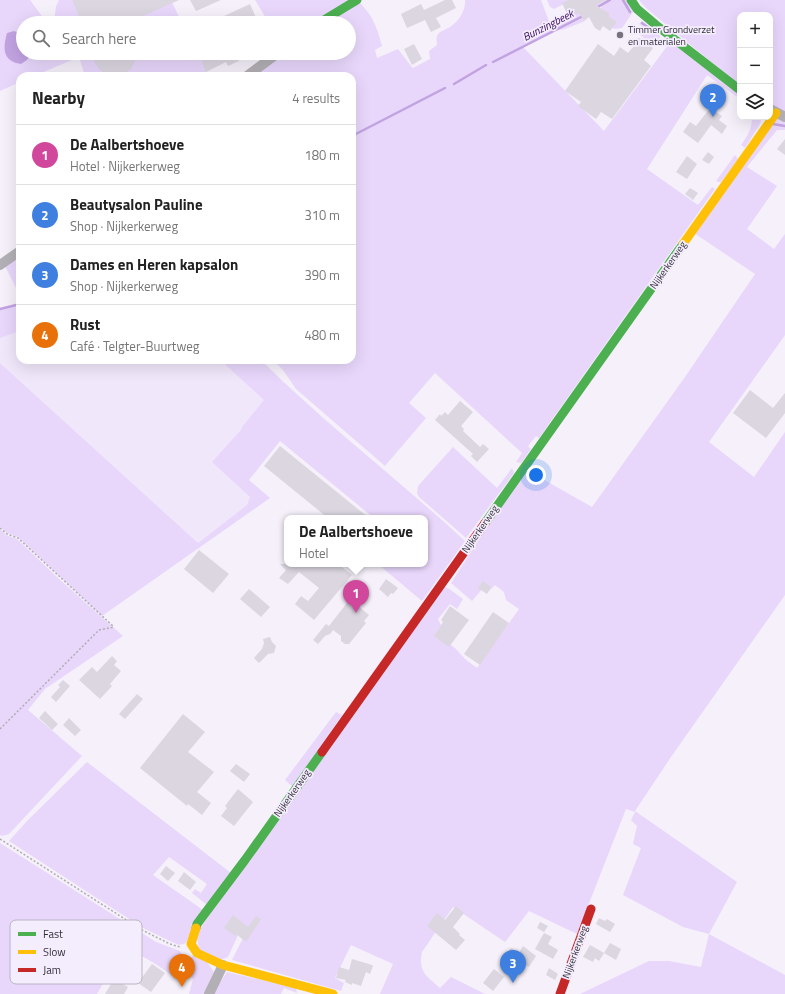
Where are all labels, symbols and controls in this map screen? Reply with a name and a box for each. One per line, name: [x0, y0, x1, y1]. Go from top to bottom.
water label: Bunzingbeek: [520, 5, 577, 45]
map controls: [737, 12, 773, 120]
button: +: [737, 12, 773, 48]
search box: [16, 16, 356, 60]
place label: Timmer Grondverzet en materialen: [628, 22, 715, 49]
icon: search: [30, 27, 52, 49]
text: Search here: [62, 27, 136, 50]
marker: Timmer Grondverzet en materialen: [615, 30, 625, 40]
button: −: [737, 48, 773, 84]
pin: 2: [700, 84, 726, 117]
button: layers: [737, 84, 773, 120]
text: Nearby: [32, 85, 85, 111]
text: 4 results: [292, 88, 340, 108]
text: De Aalbertshoeve: [70, 133, 184, 156]
text: 1: [41, 145, 49, 165]
text: 180 m: [304, 145, 340, 165]
text: Hotel · Nijkerkerweg: [70, 156, 180, 176]
text: Beautysalon Pauline: [70, 193, 203, 216]
text: 2: [41, 205, 49, 225]
text: 310 m: [304, 205, 340, 225]
text: Shop · Nijkerkerweg: [70, 216, 178, 236]
street label: Nijkerkerweg: [646, 238, 690, 292]
text: Dames en Heren kapsalon: [70, 253, 238, 276]
text: 3: [41, 265, 49, 285]
text: 390 m: [304, 265, 340, 285]
text: Shop · Nijkerkerweg: [70, 276, 178, 296]
text: Rust: [70, 313, 100, 336]
text: 4: [41, 325, 49, 345]
text: 480 m: [304, 325, 340, 345]
text: Café · Telgter-Buurtweg: [70, 336, 199, 356]
your location: [526, 465, 546, 485]
street label: Nijkerkerweg: [458, 502, 502, 556]
popup: [284, 515, 428, 567]
text: De Aalbertshoeve: [299, 520, 413, 543]
text: Hotel: [299, 543, 329, 563]
pin: 1: [343, 580, 369, 613]
street label: Nijkerkerweg: [270, 766, 314, 820]
legend: [10, 920, 142, 984]
street label: Nijkerkerweg: [559, 923, 591, 981]
text: Fast: [43, 926, 63, 942]
text: Slow: [43, 944, 66, 960]
pin: 3: [500, 950, 526, 983]
pin: 4: [169, 954, 195, 987]
text: Jam: [43, 962, 61, 978]

